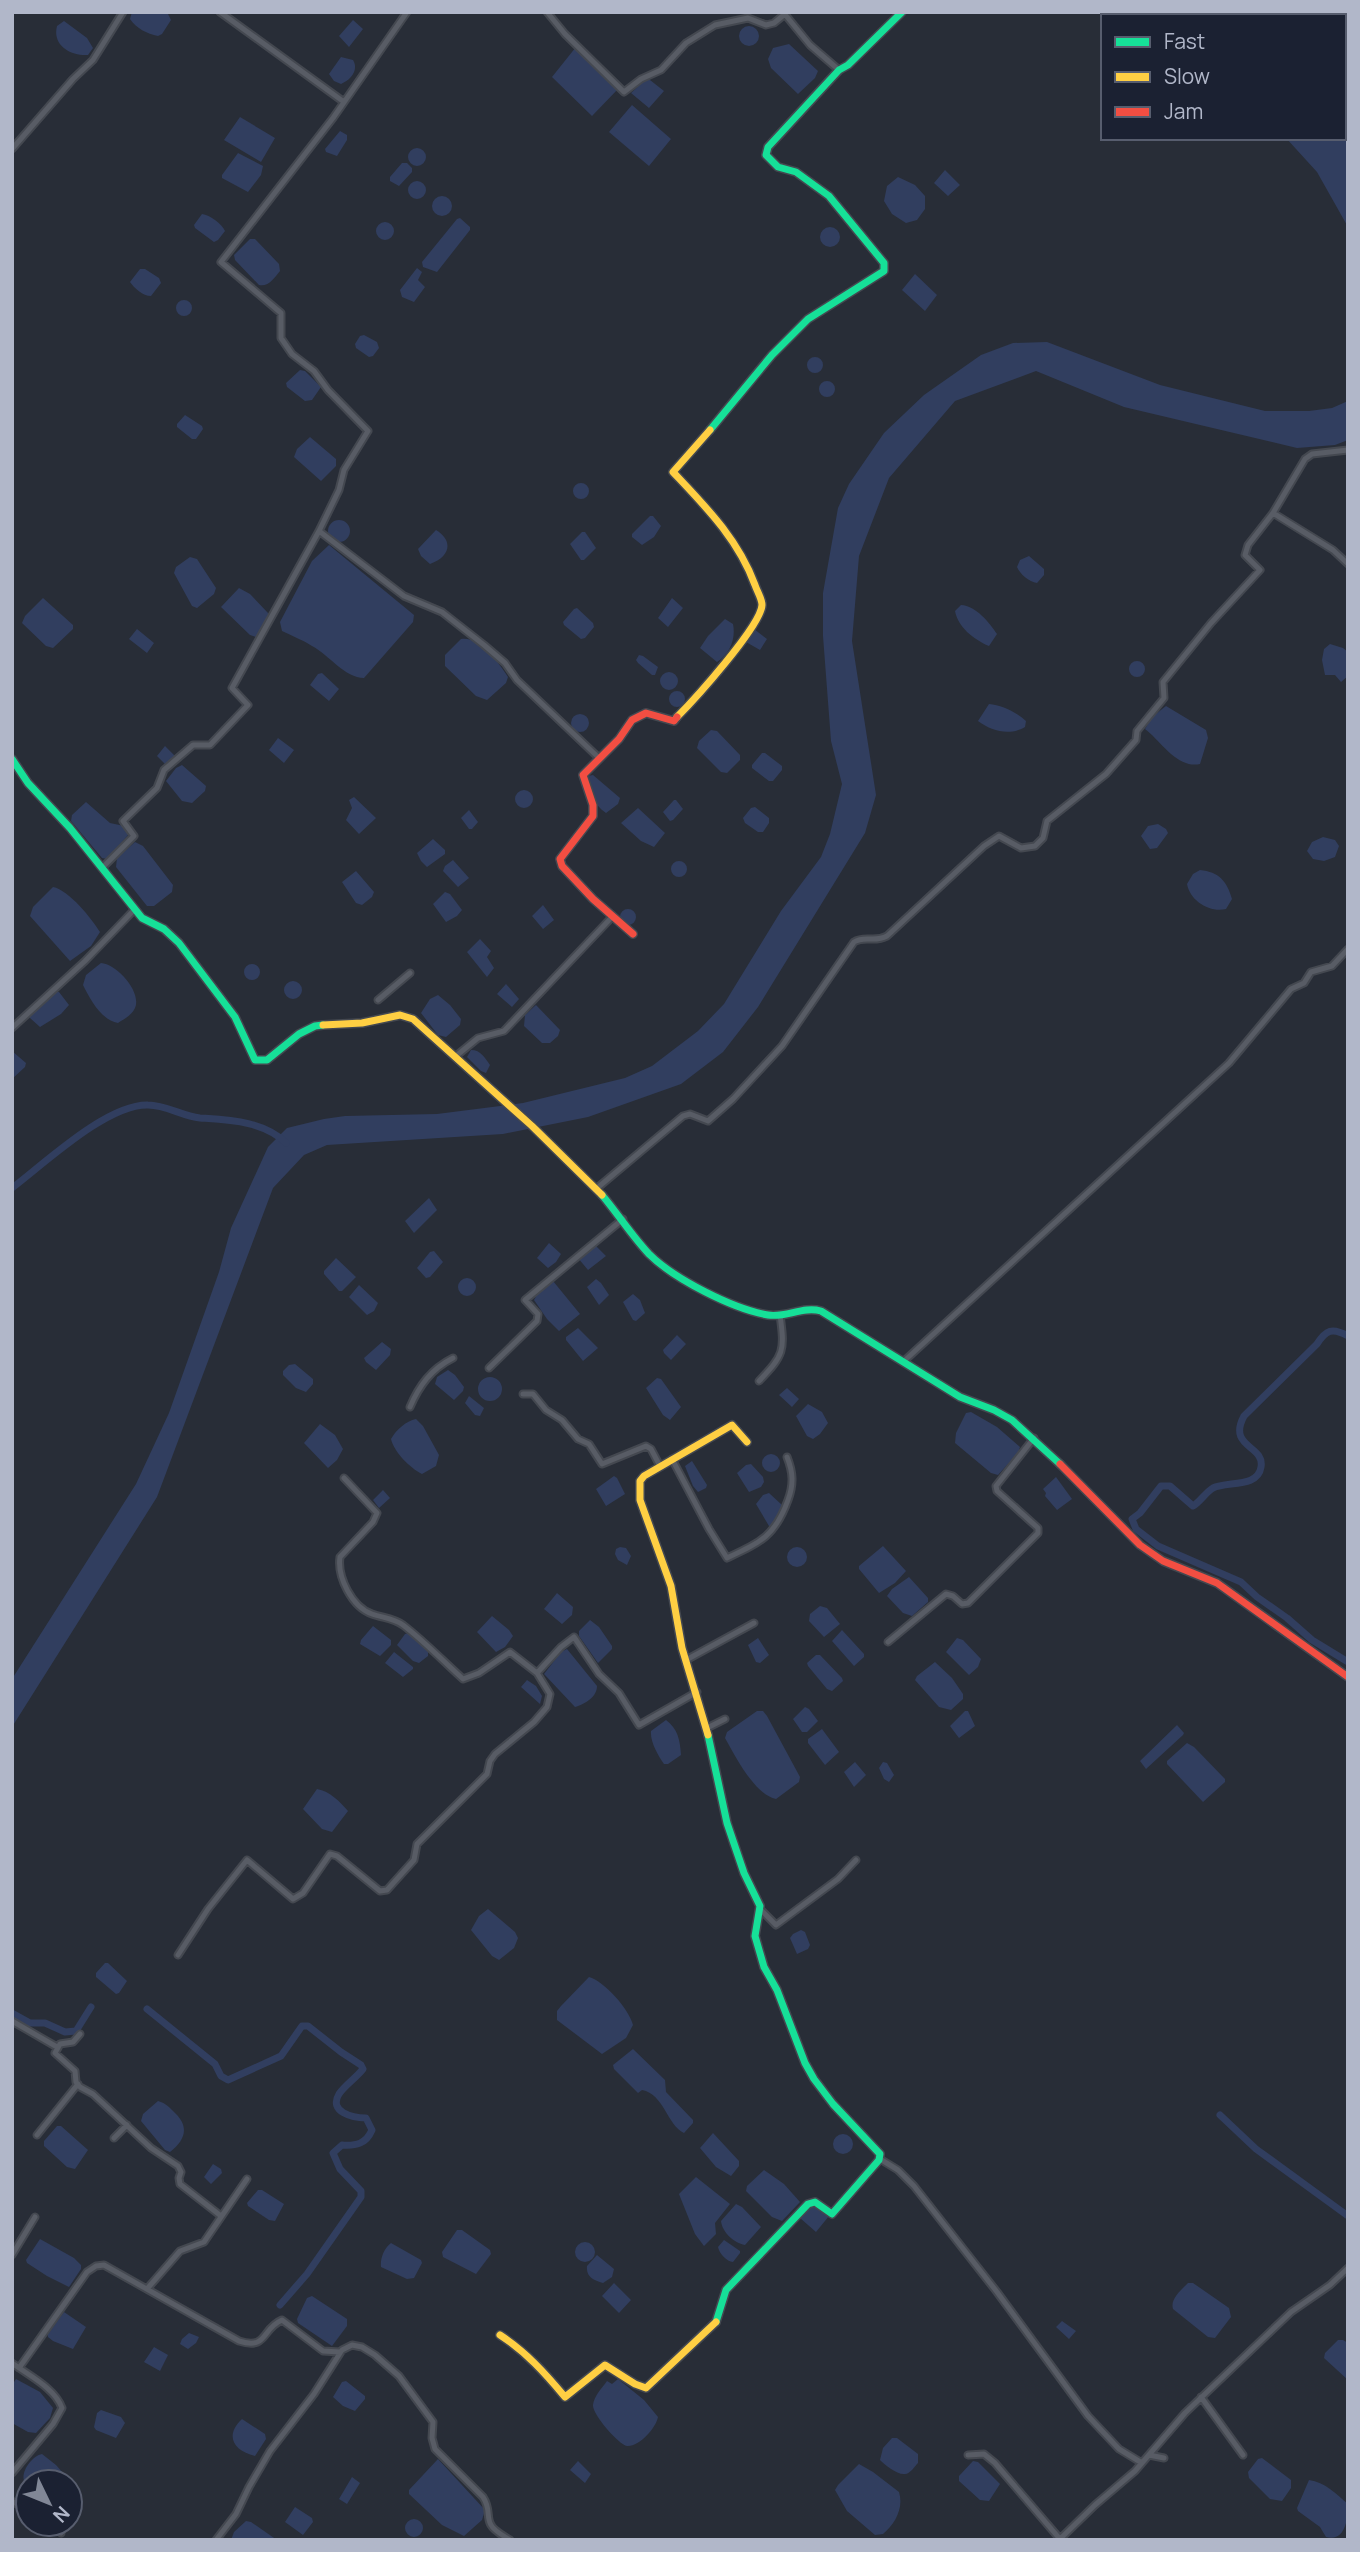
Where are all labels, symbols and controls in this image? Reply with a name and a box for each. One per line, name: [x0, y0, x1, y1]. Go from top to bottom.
legend: [1101, 14, 1346, 140]
text: Fast: [1164, 27, 1205, 55]
text: Slow: [1164, 62, 1210, 90]
text: Jam: [1164, 97, 1203, 125]
north arrow: [14, 2468, 84, 2538]
text: N: [47, 2501, 76, 2528]

